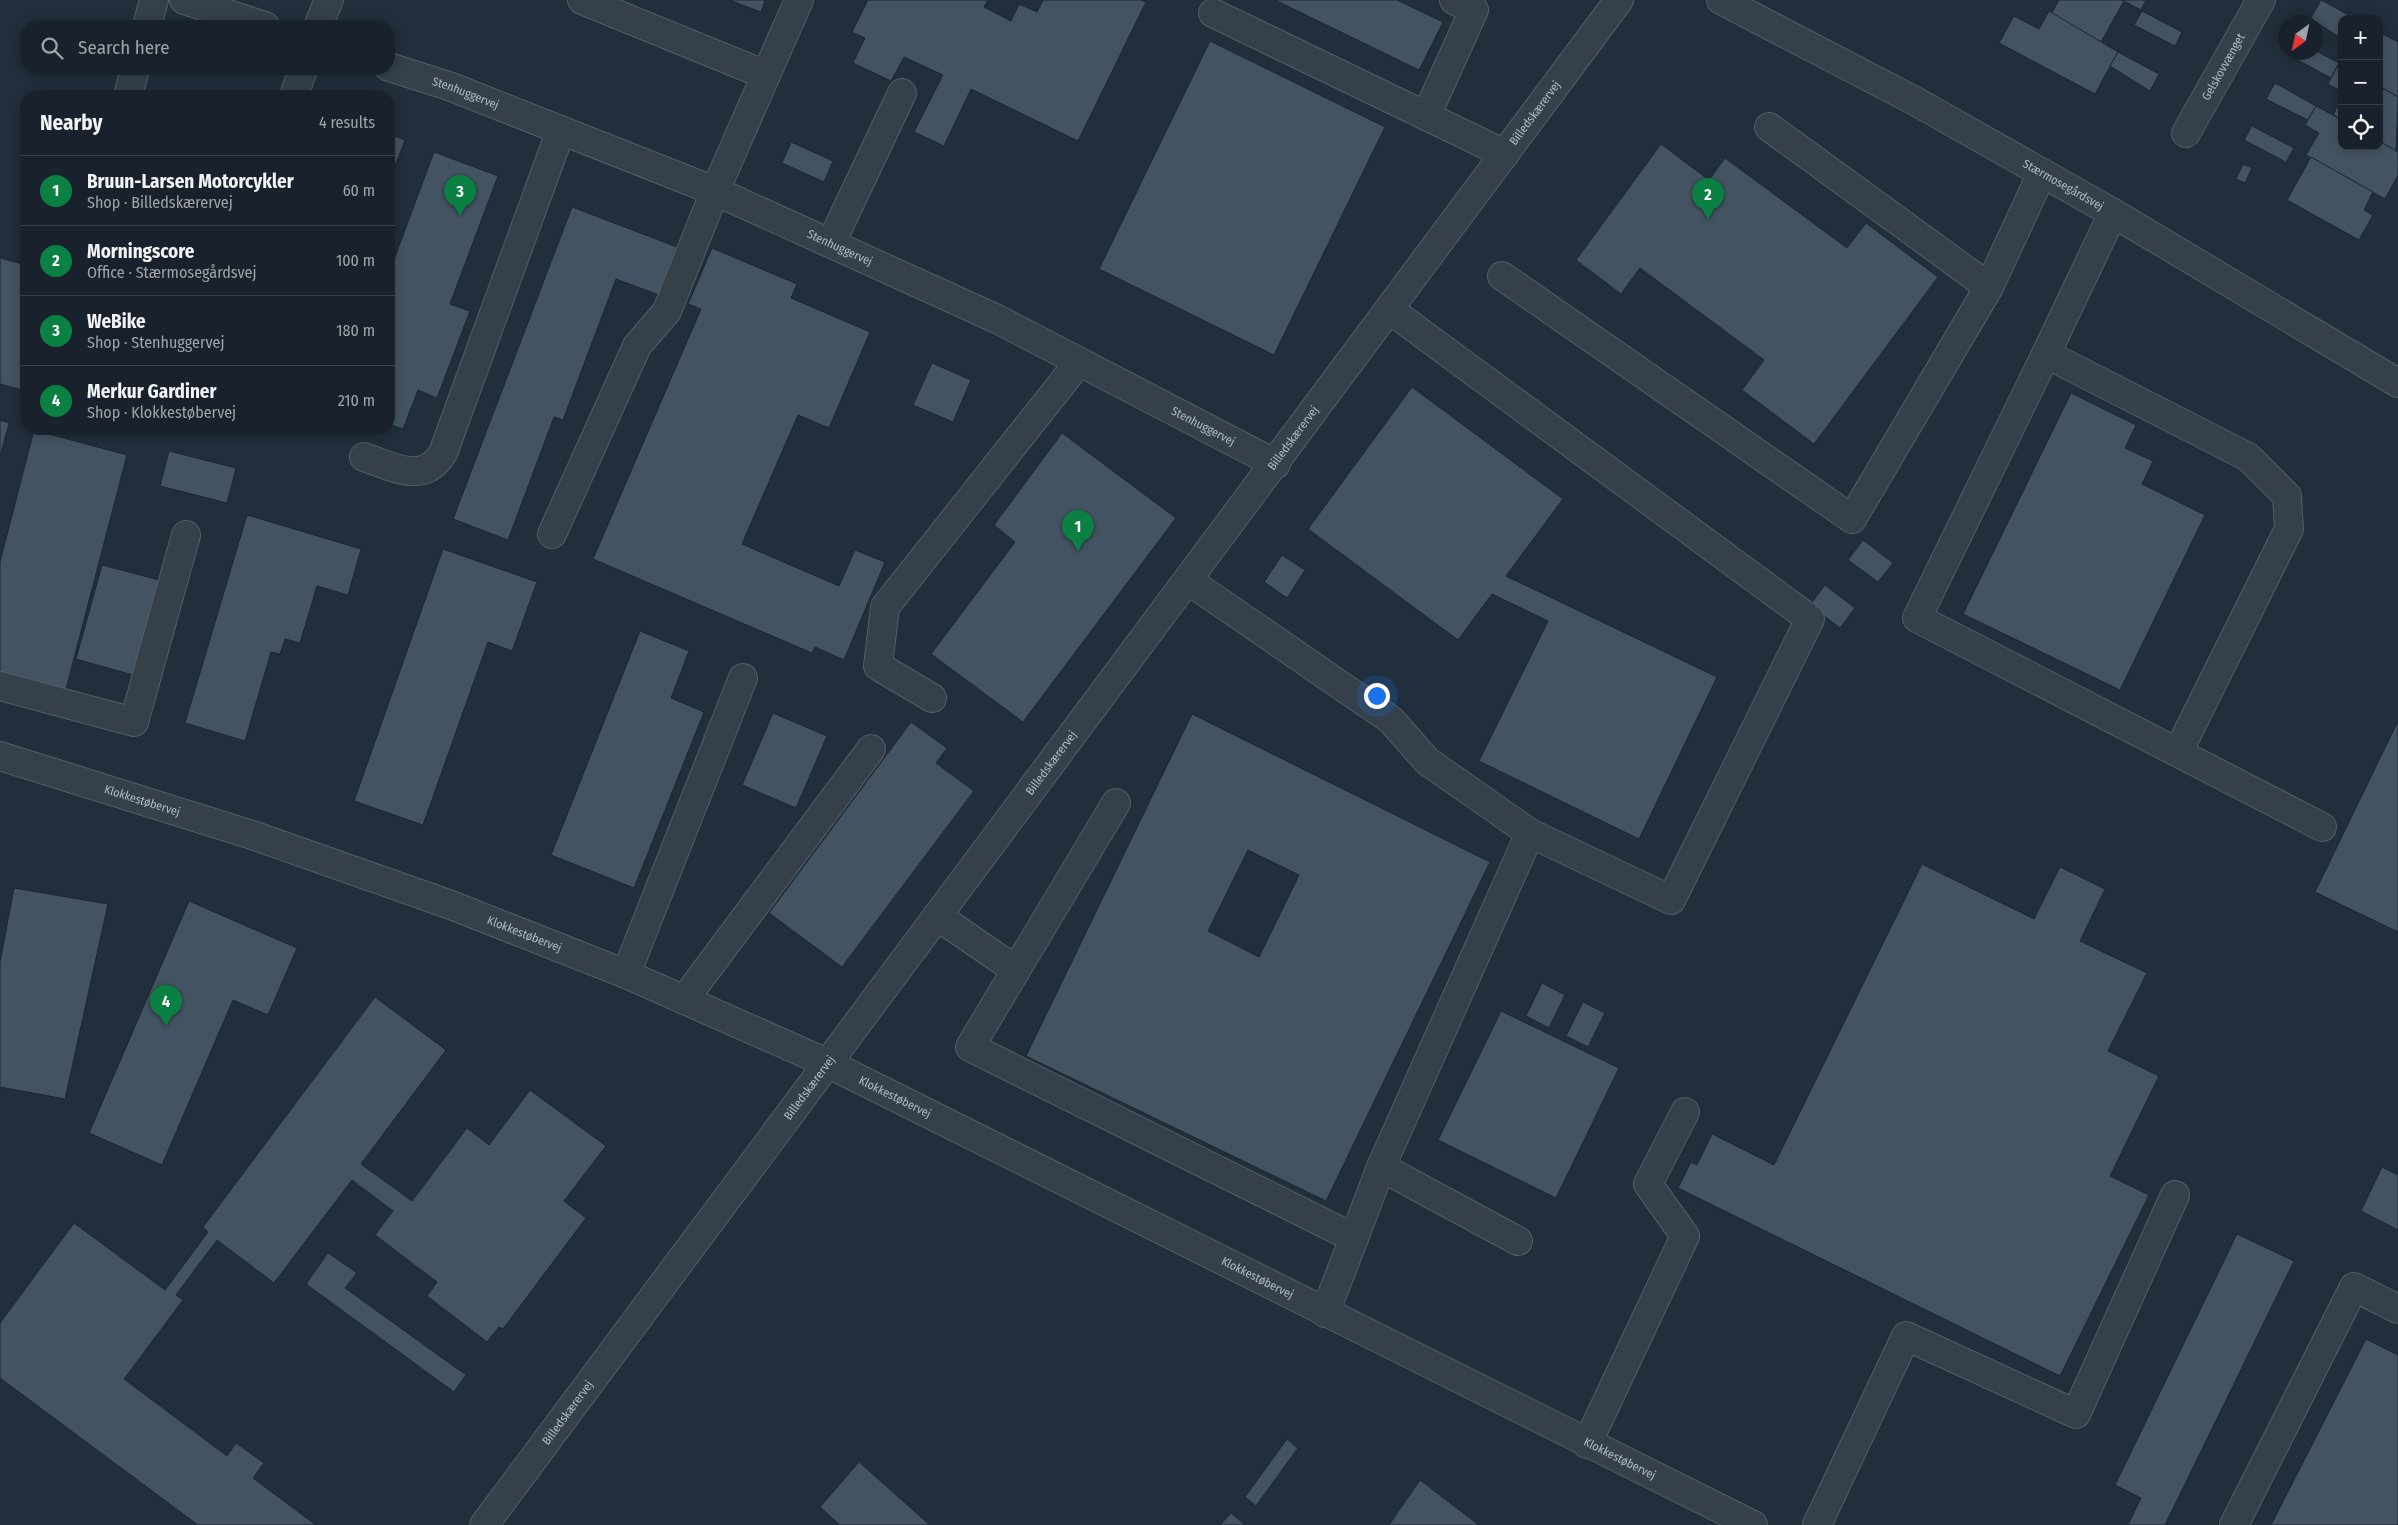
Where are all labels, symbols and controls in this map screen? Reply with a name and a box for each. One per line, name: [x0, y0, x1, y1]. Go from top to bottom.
north arrow: [2278, 15, 2323, 60]
map controls: [2338, 15, 2383, 150]
button: +: [2338, 15, 2383, 60]
search box: [20, 20, 395, 75]
street label: Gelskovvænget: [2199, 31, 2248, 103]
icon: search: [38, 34, 66, 62]
text: Search here: [78, 36, 170, 59]
button: −: [2338, 60, 2383, 105]
street label: Stenhuggervej: [431, 74, 501, 112]
street label: Billedskærervej: [1506, 78, 1563, 148]
button: locate: [2338, 105, 2383, 150]
text: Nearby: [40, 110, 102, 136]
text: 4 results: [319, 113, 375, 132]
street label: Stærmosegårdsvej: [2020, 156, 2106, 213]
text: Bruun-Larsen Motorcykler: [87, 170, 294, 193]
pin: 3: [444, 175, 476, 216]
pin: 2: [1692, 178, 1724, 219]
text: 1: [53, 181, 59, 200]
text: 60 m: [343, 181, 375, 200]
text: Shop · Billedskærervej: [87, 193, 233, 212]
street label: Stenhuggervej: [805, 227, 875, 269]
text: Morningscore: [87, 240, 194, 263]
text: 2: [52, 251, 60, 270]
text: 100 m: [336, 251, 375, 270]
text: Office · Stærmosegårdsvej: [87, 263, 256, 282]
text: WeBike: [87, 310, 146, 333]
text: 3: [52, 321, 60, 340]
text: 180 m: [336, 321, 375, 340]
text: Shop · Stenhuggervej: [87, 333, 225, 352]
text: Merkur Gardiner: [87, 380, 216, 403]
text: 4: [52, 391, 60, 410]
text: 210 m: [338, 391, 375, 410]
text: Shop · Klokkestøbervej: [87, 403, 236, 422]
street label: Billedskærervej: [1265, 403, 1321, 473]
street label: Stenhuggervej: [1169, 404, 1238, 449]
pin: 1: [1062, 510, 1094, 551]
your location: [1364, 683, 1390, 709]
street label: Billedskærervej: [1023, 728, 1080, 798]
street label: Klokkestøbervej: [102, 782, 182, 819]
street label: Klokkestøbervej: [485, 913, 564, 955]
pin: 4: [150, 985, 182, 1026]
street label: Billedskærervej: [781, 1053, 838, 1123]
street label: Klokkestøbervej: [857, 1073, 933, 1121]
street label: Klokkestøbervej: [1219, 1254, 1296, 1302]
street label: Billedskærervej: [539, 1378, 596, 1447]
street label: Klokkestøbervej: [1581, 1435, 1658, 1482]

